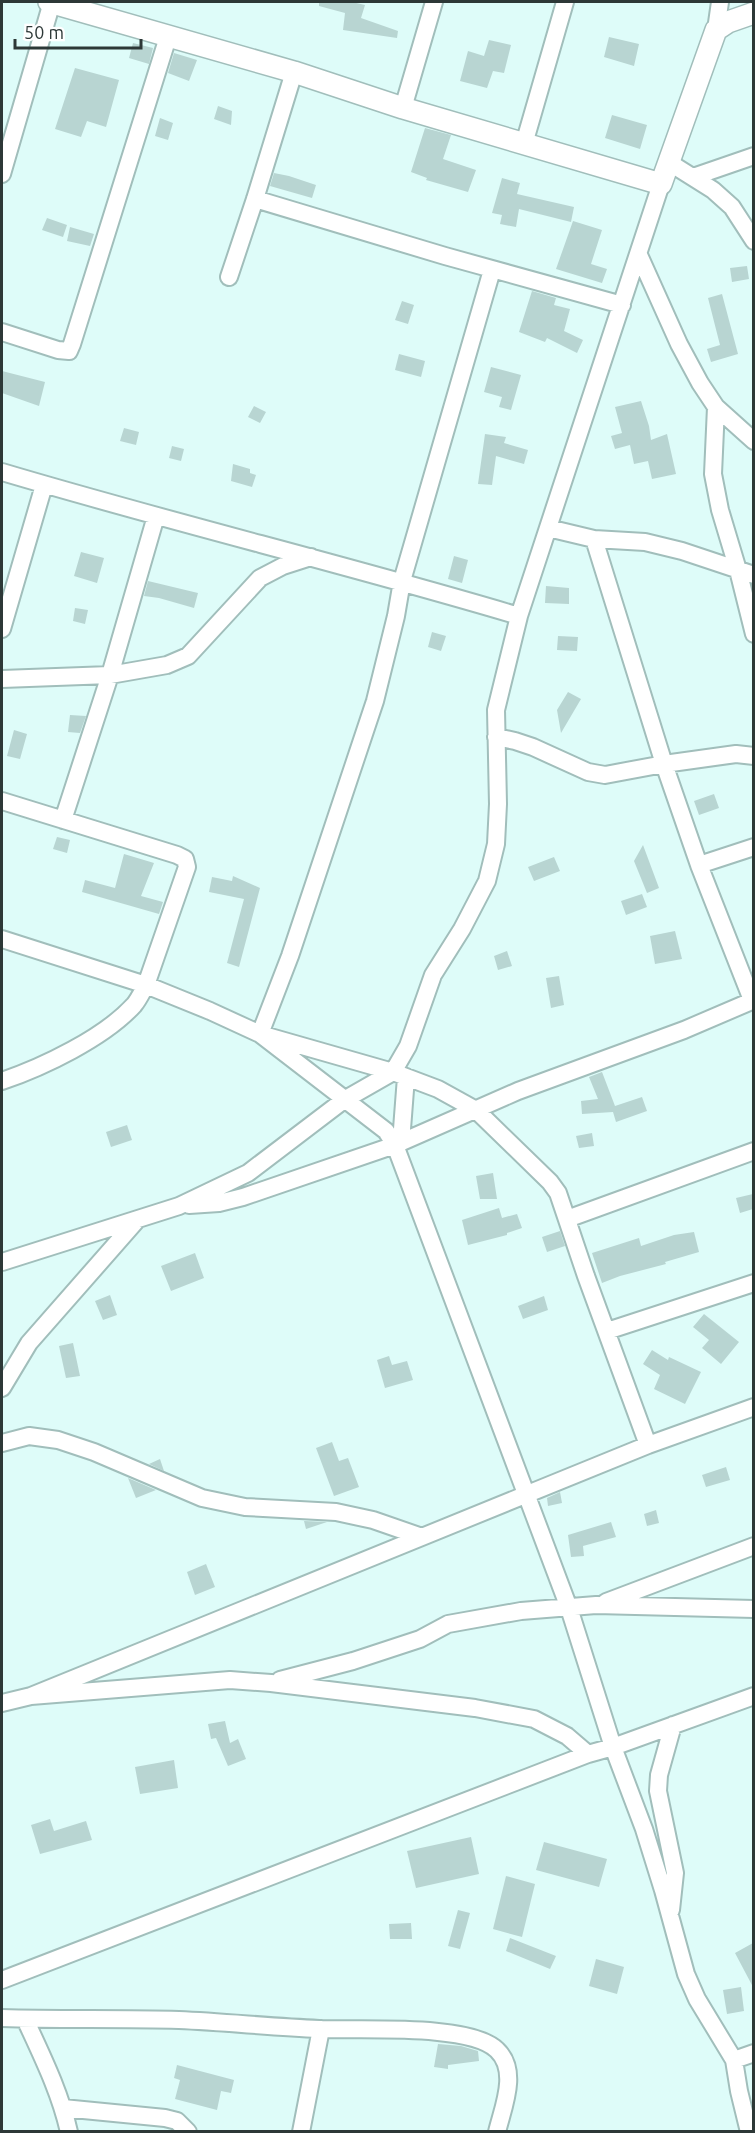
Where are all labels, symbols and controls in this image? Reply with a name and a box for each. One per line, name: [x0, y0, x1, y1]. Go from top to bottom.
scale bar: [15, 12, 141, 50]
text: 50 m: [24, 22, 64, 42]

